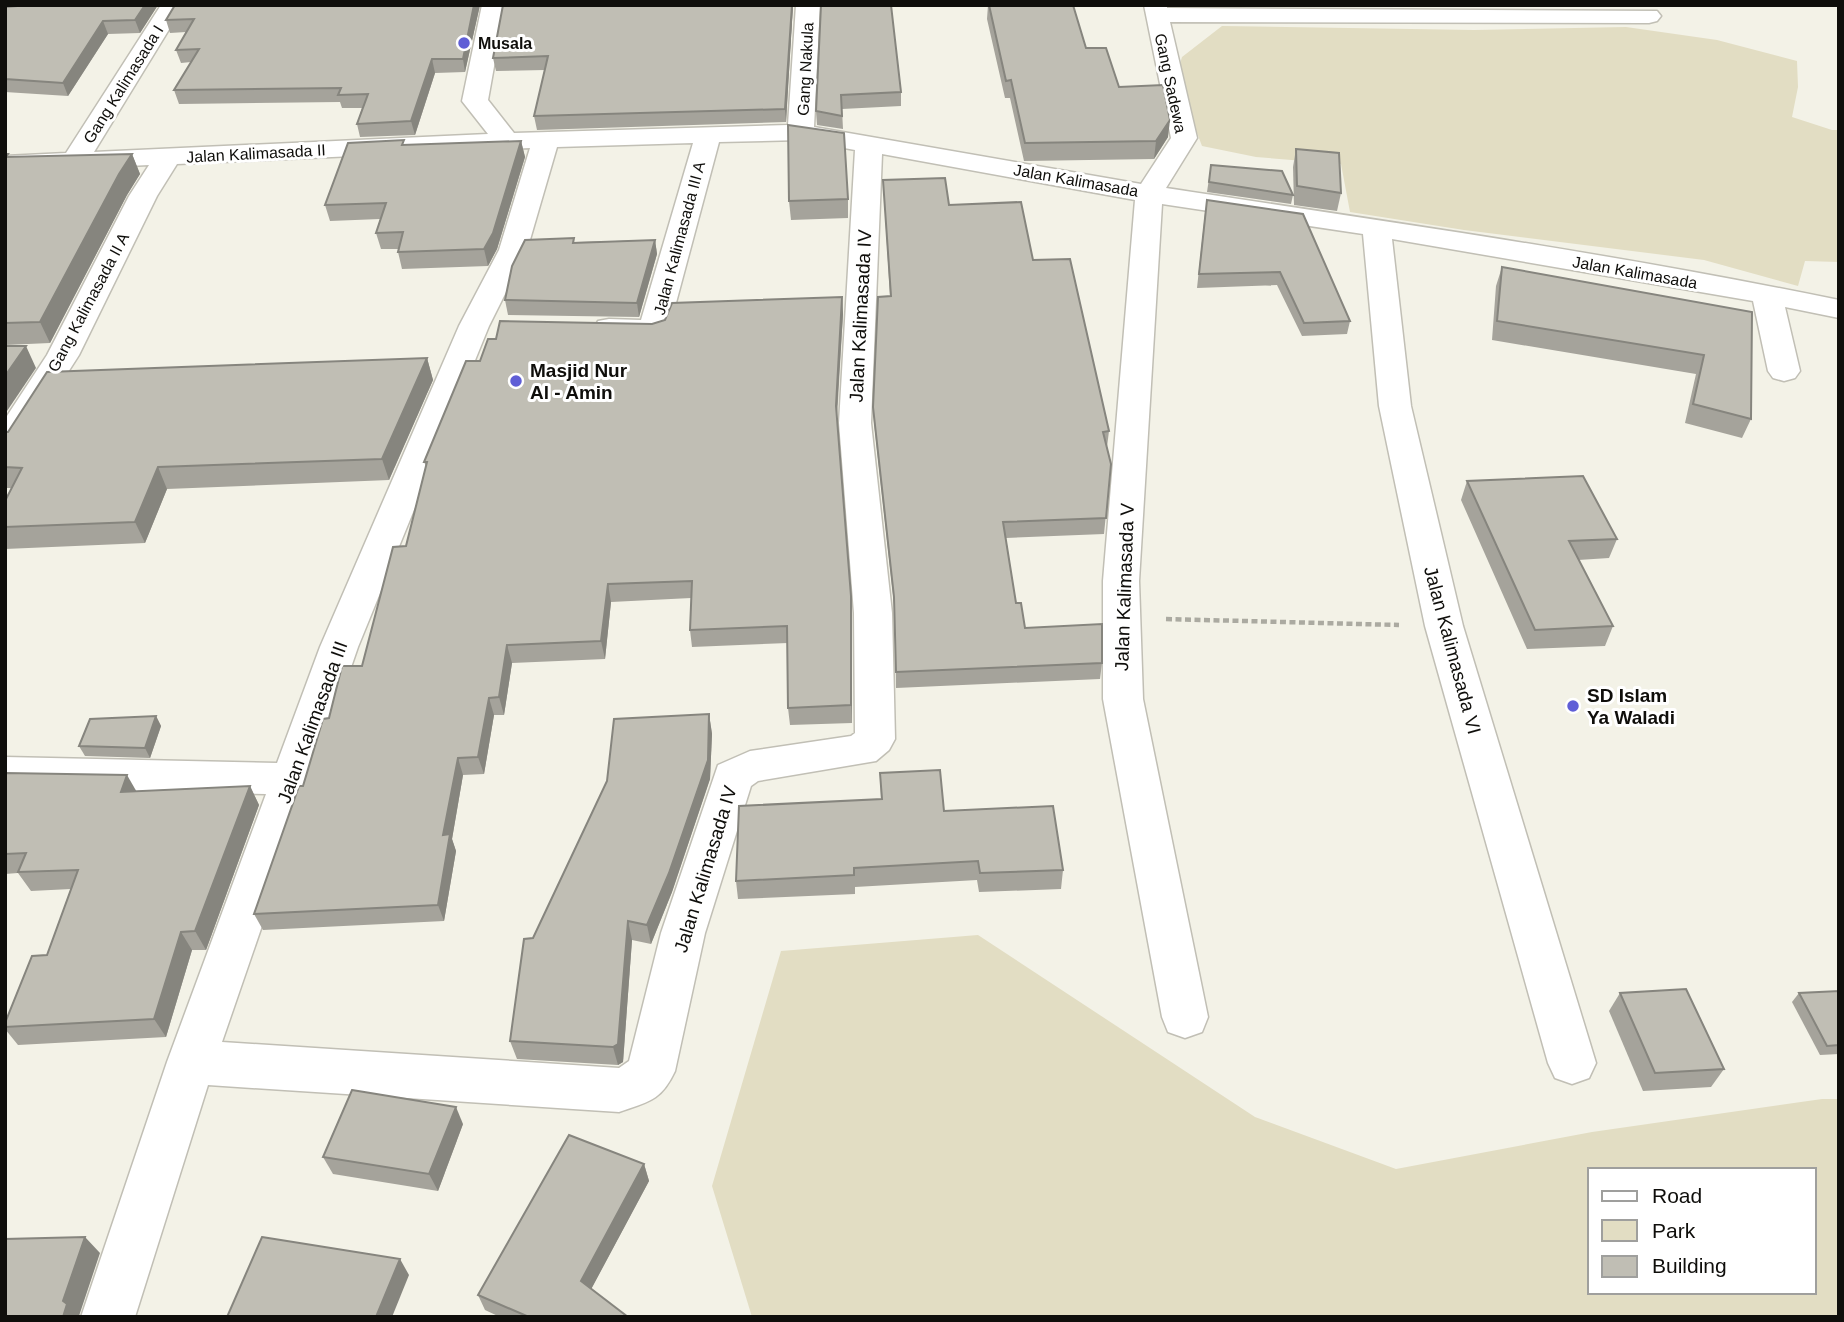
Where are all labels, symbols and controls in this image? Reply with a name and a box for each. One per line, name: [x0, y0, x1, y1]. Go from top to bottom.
street label: Gang Kalimasada I: [80, 22, 167, 146]
street label: Gang Nakula: [795, 22, 816, 116]
street label: Gang Sadewa: [1152, 32, 1189, 135]
marker: Musala: [456, 35, 472, 51]
place label: Musala: [478, 35, 532, 52]
street label: Jalan Kalimasada II: [186, 141, 326, 166]
street label: Jalan Kalimasada III A: [651, 159, 708, 317]
street label: Jalan Kalimasada: [1012, 161, 1140, 200]
street label: Jalan Kalimasada IV: [845, 229, 876, 403]
street label: Gang Kalimasada II A: [45, 230, 132, 375]
street label: Jalan Kalimasada: [1571, 253, 1699, 292]
place label: Masjid Nur Al - Amin: [530, 360, 628, 403]
marker: Masjid Nur Al - Amin: [508, 373, 524, 389]
street label: Jalan Kalimasada V: [1111, 502, 1138, 671]
street label: Jalan Kalimasada VI: [1420, 564, 1485, 737]
street label: Jalan Kalimasada III: [273, 638, 352, 806]
place label: SD Islam Ya Waladi: [1587, 685, 1675, 728]
marker: SD Islam Ya Waladi: [1565, 698, 1581, 714]
street label: Jalan Kalimasada IV: [670, 783, 741, 955]
legend: [1588, 1168, 1816, 1294]
text: Road: [1652, 1184, 1702, 1207]
text: Park: [1652, 1219, 1696, 1242]
text: Building: [1652, 1254, 1727, 1277]

